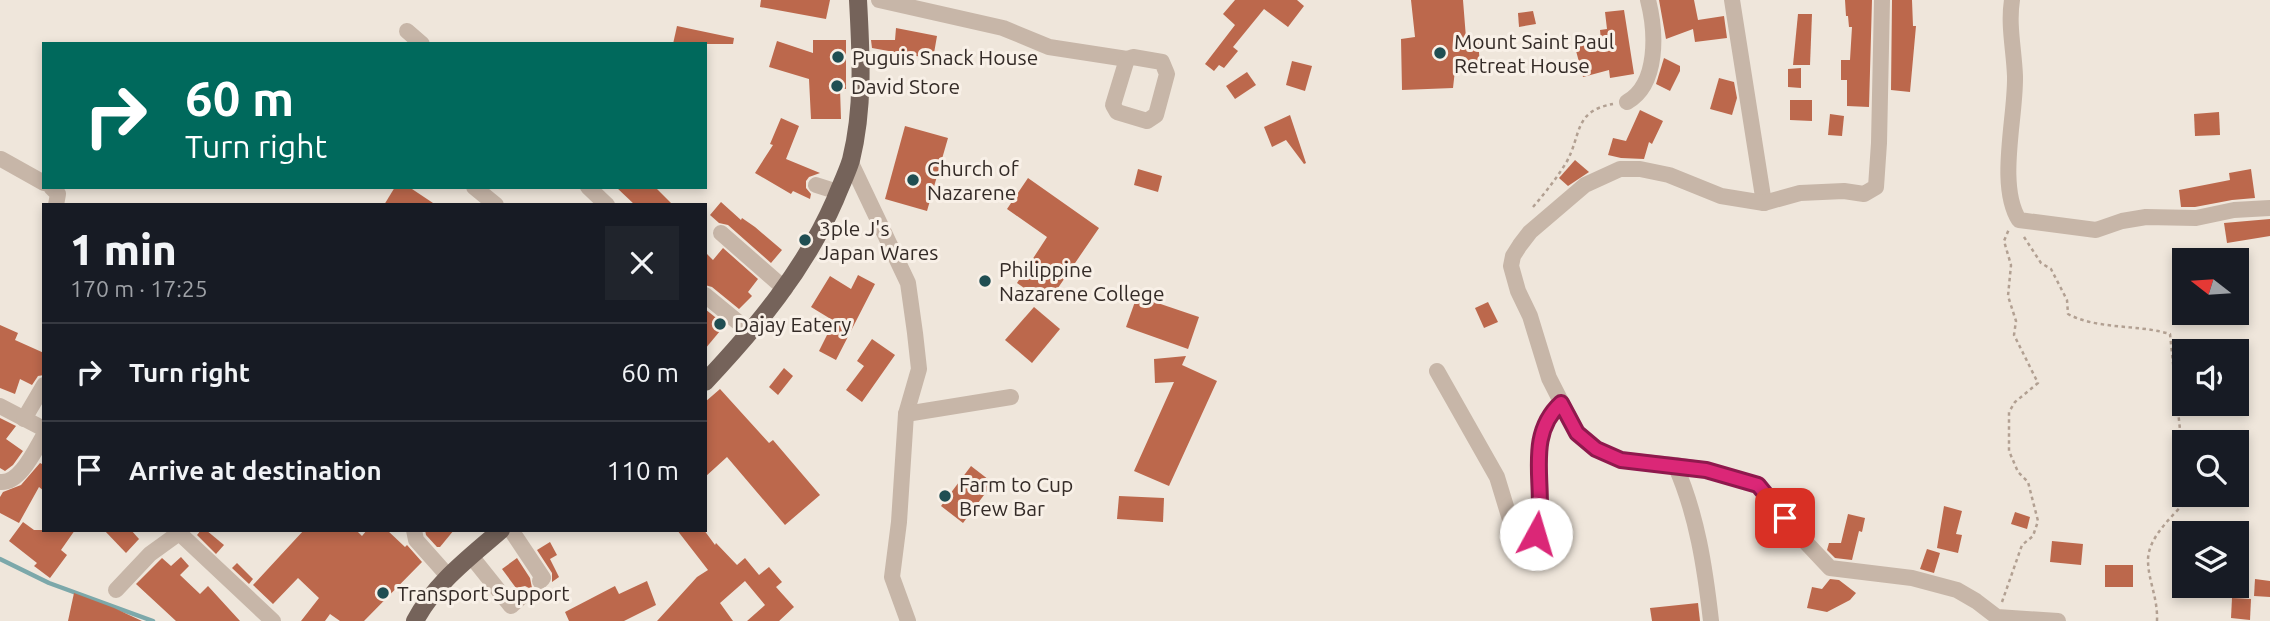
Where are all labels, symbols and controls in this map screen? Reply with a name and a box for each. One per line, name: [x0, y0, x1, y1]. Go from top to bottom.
place label: Mount Saint Paul Retreat House: [1454, 29, 1614, 77]
place label: Puguis Snack House: [852, 45, 1038, 69]
marker: Mount Saint Paul Retreat House: [1432, 45, 1448, 61]
marker: Puguis Snack House: [830, 49, 846, 65]
icon: right: [70, 70, 161, 161]
text: 60 m: [185, 70, 294, 125]
place label: David Store: [851, 74, 960, 98]
marker: David Store: [829, 78, 845, 94]
text: Turn right: [185, 128, 327, 164]
place label: Church of Nazarene: [927, 156, 1020, 204]
marker: Church of Nazarene: [905, 172, 921, 188]
place label: 3ple J's Japan Wares: [819, 216, 938, 264]
text: 1 min: [70, 226, 177, 273]
button: close: [605, 226, 679, 300]
marker: 3ple J's Japan Wares: [797, 232, 813, 248]
north arrow: [2172, 248, 2249, 326]
map controls: [2172, 248, 2249, 598]
place label: Philippine Nazarene College: [999, 257, 1165, 305]
marker: Philippine Nazarene College: [977, 273, 993, 289]
text: 170 m · 17:25: [70, 276, 208, 301]
place label: Dajay Eatery: [734, 312, 851, 336]
marker: Dajay Eatery: [712, 316, 728, 332]
button: sound: [2172, 339, 2249, 416]
icon: right: [70, 353, 108, 391]
text: Turn right: [129, 358, 250, 387]
text: 60 m: [621, 358, 679, 387]
button: search: [2172, 430, 2249, 507]
icon: arrive: [70, 451, 108, 489]
text: Arrive at destination: [129, 456, 382, 485]
text: 110 m: [607, 456, 679, 485]
place label: Farm to Cup Brew Bar: [959, 472, 1073, 520]
marker: Farm to Cup Brew Bar: [937, 488, 953, 504]
pin: [1755, 488, 1815, 548]
position arrow: [1499, 497, 1573, 571]
icon: arrive: [1766, 499, 1804, 537]
button: layers: [2172, 521, 2249, 598]
place label: Transport Support: [397, 581, 569, 605]
marker: Transport Support: [375, 585, 391, 601]

